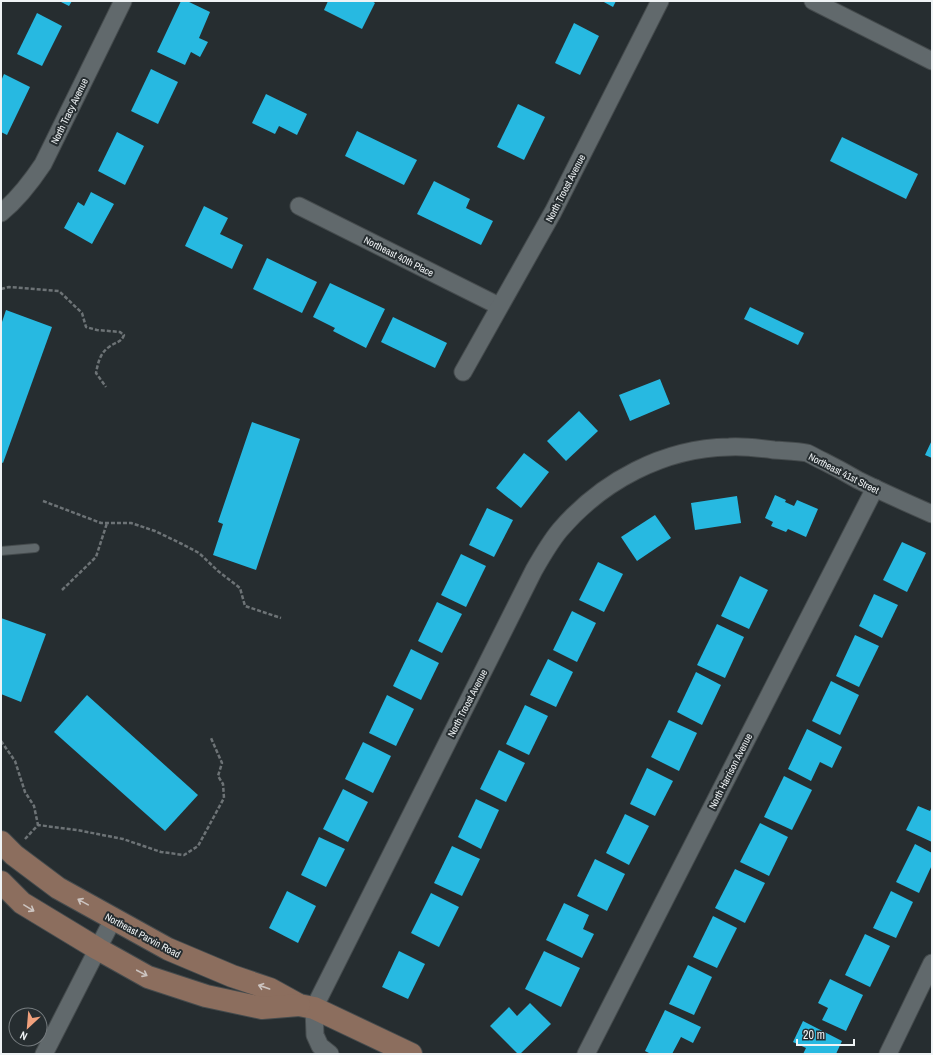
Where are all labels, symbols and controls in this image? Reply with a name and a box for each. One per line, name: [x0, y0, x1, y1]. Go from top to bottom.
street label: North Tracy Avenue: [48, 76, 91, 146]
street label: North Troost Avenue: [543, 152, 588, 224]
street label: Northeast 40th Place: [362, 233, 436, 280]
street label: Northeast 41st Street: [806, 450, 882, 497]
street label: North Troost Avenue: [445, 667, 490, 739]
street label: North Harrison Avenue: [706, 731, 755, 811]
one-way arrow: [78, 898, 90, 906]
one-way arrow: [24, 903, 35, 912]
street label: Northeast Parvin Road: [103, 910, 183, 961]
one-way arrow: [136, 970, 148, 978]
one-way arrow: [258, 983, 271, 990]
north arrow: [8, 1007, 48, 1047]
scale bar: [797, 1021, 854, 1047]
text: 20 m: [803, 1027, 825, 1043]
text: N: [18, 1028, 30, 1044]

